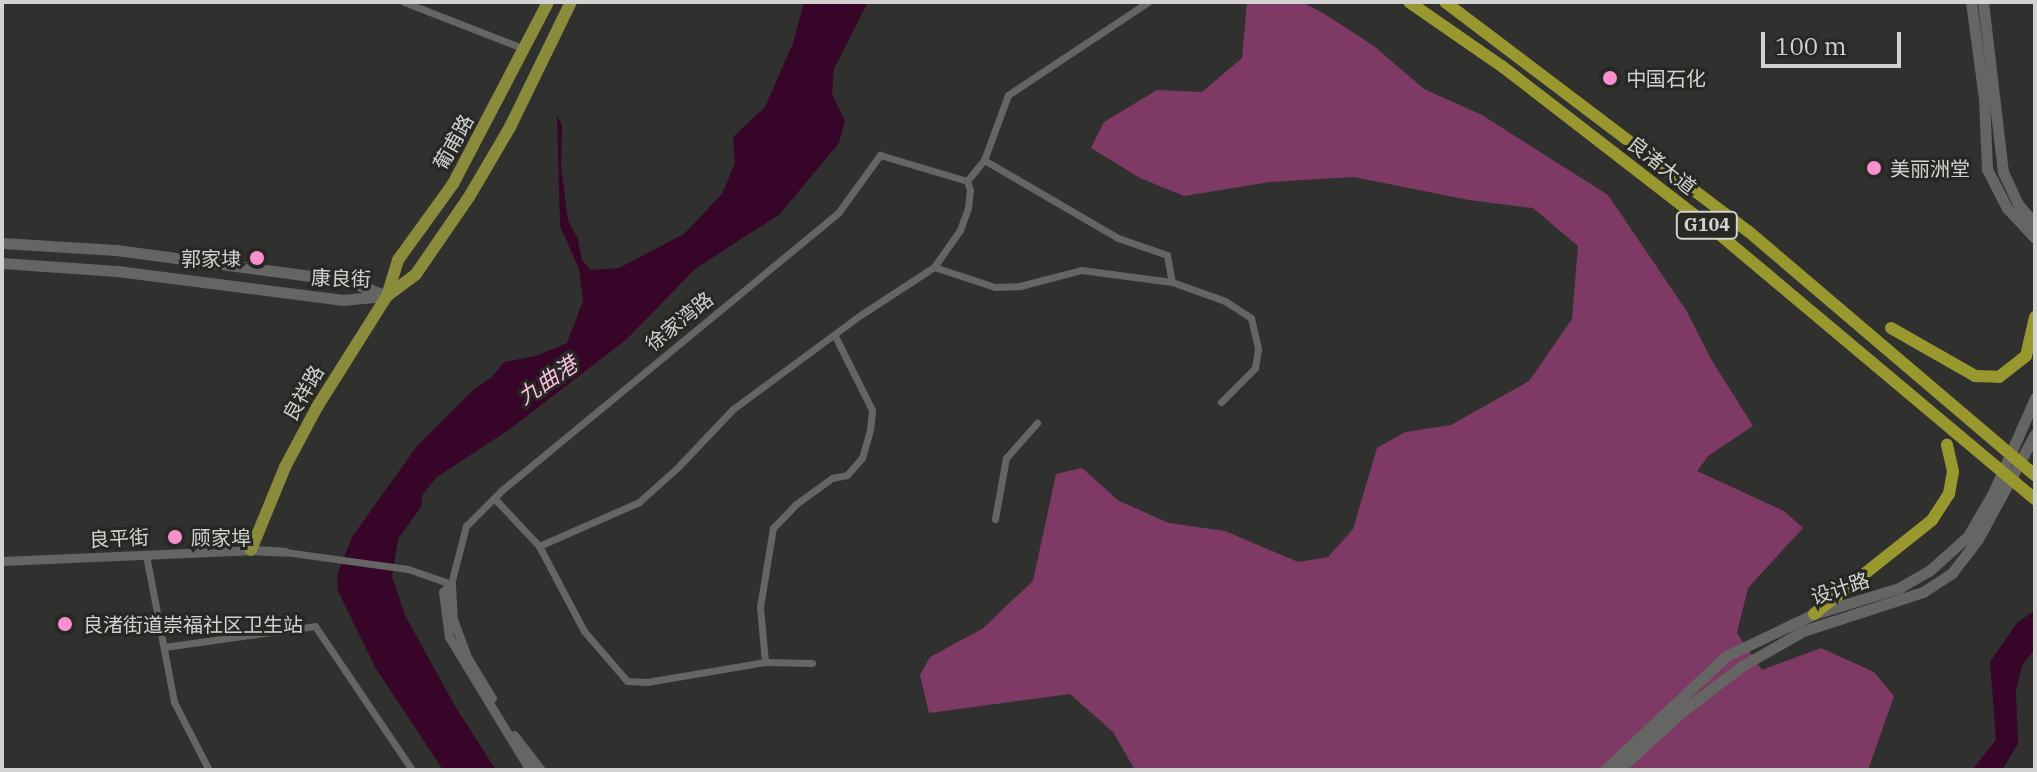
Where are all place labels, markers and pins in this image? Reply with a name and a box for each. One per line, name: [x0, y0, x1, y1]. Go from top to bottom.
place label: 中国石化: [1626, 66, 1706, 90]
marker: 中国石化: [1601, 69, 1619, 87]
place label: 美丽洲堂: [1890, 156, 1970, 180]
marker: 美丽洲堂: [1865, 159, 1883, 177]
place label: 郭家埭: [181, 246, 241, 270]
marker: 郭家埭: [248, 249, 266, 267]
place label: 顾家埠: [191, 525, 251, 549]
marker: 顾家埠: [166, 528, 184, 546]
place label: 良渚街道崇福社区卫生站: [83, 612, 303, 636]
marker: 良渚街道崇福社区卫生站: [54, 613, 76, 635]

